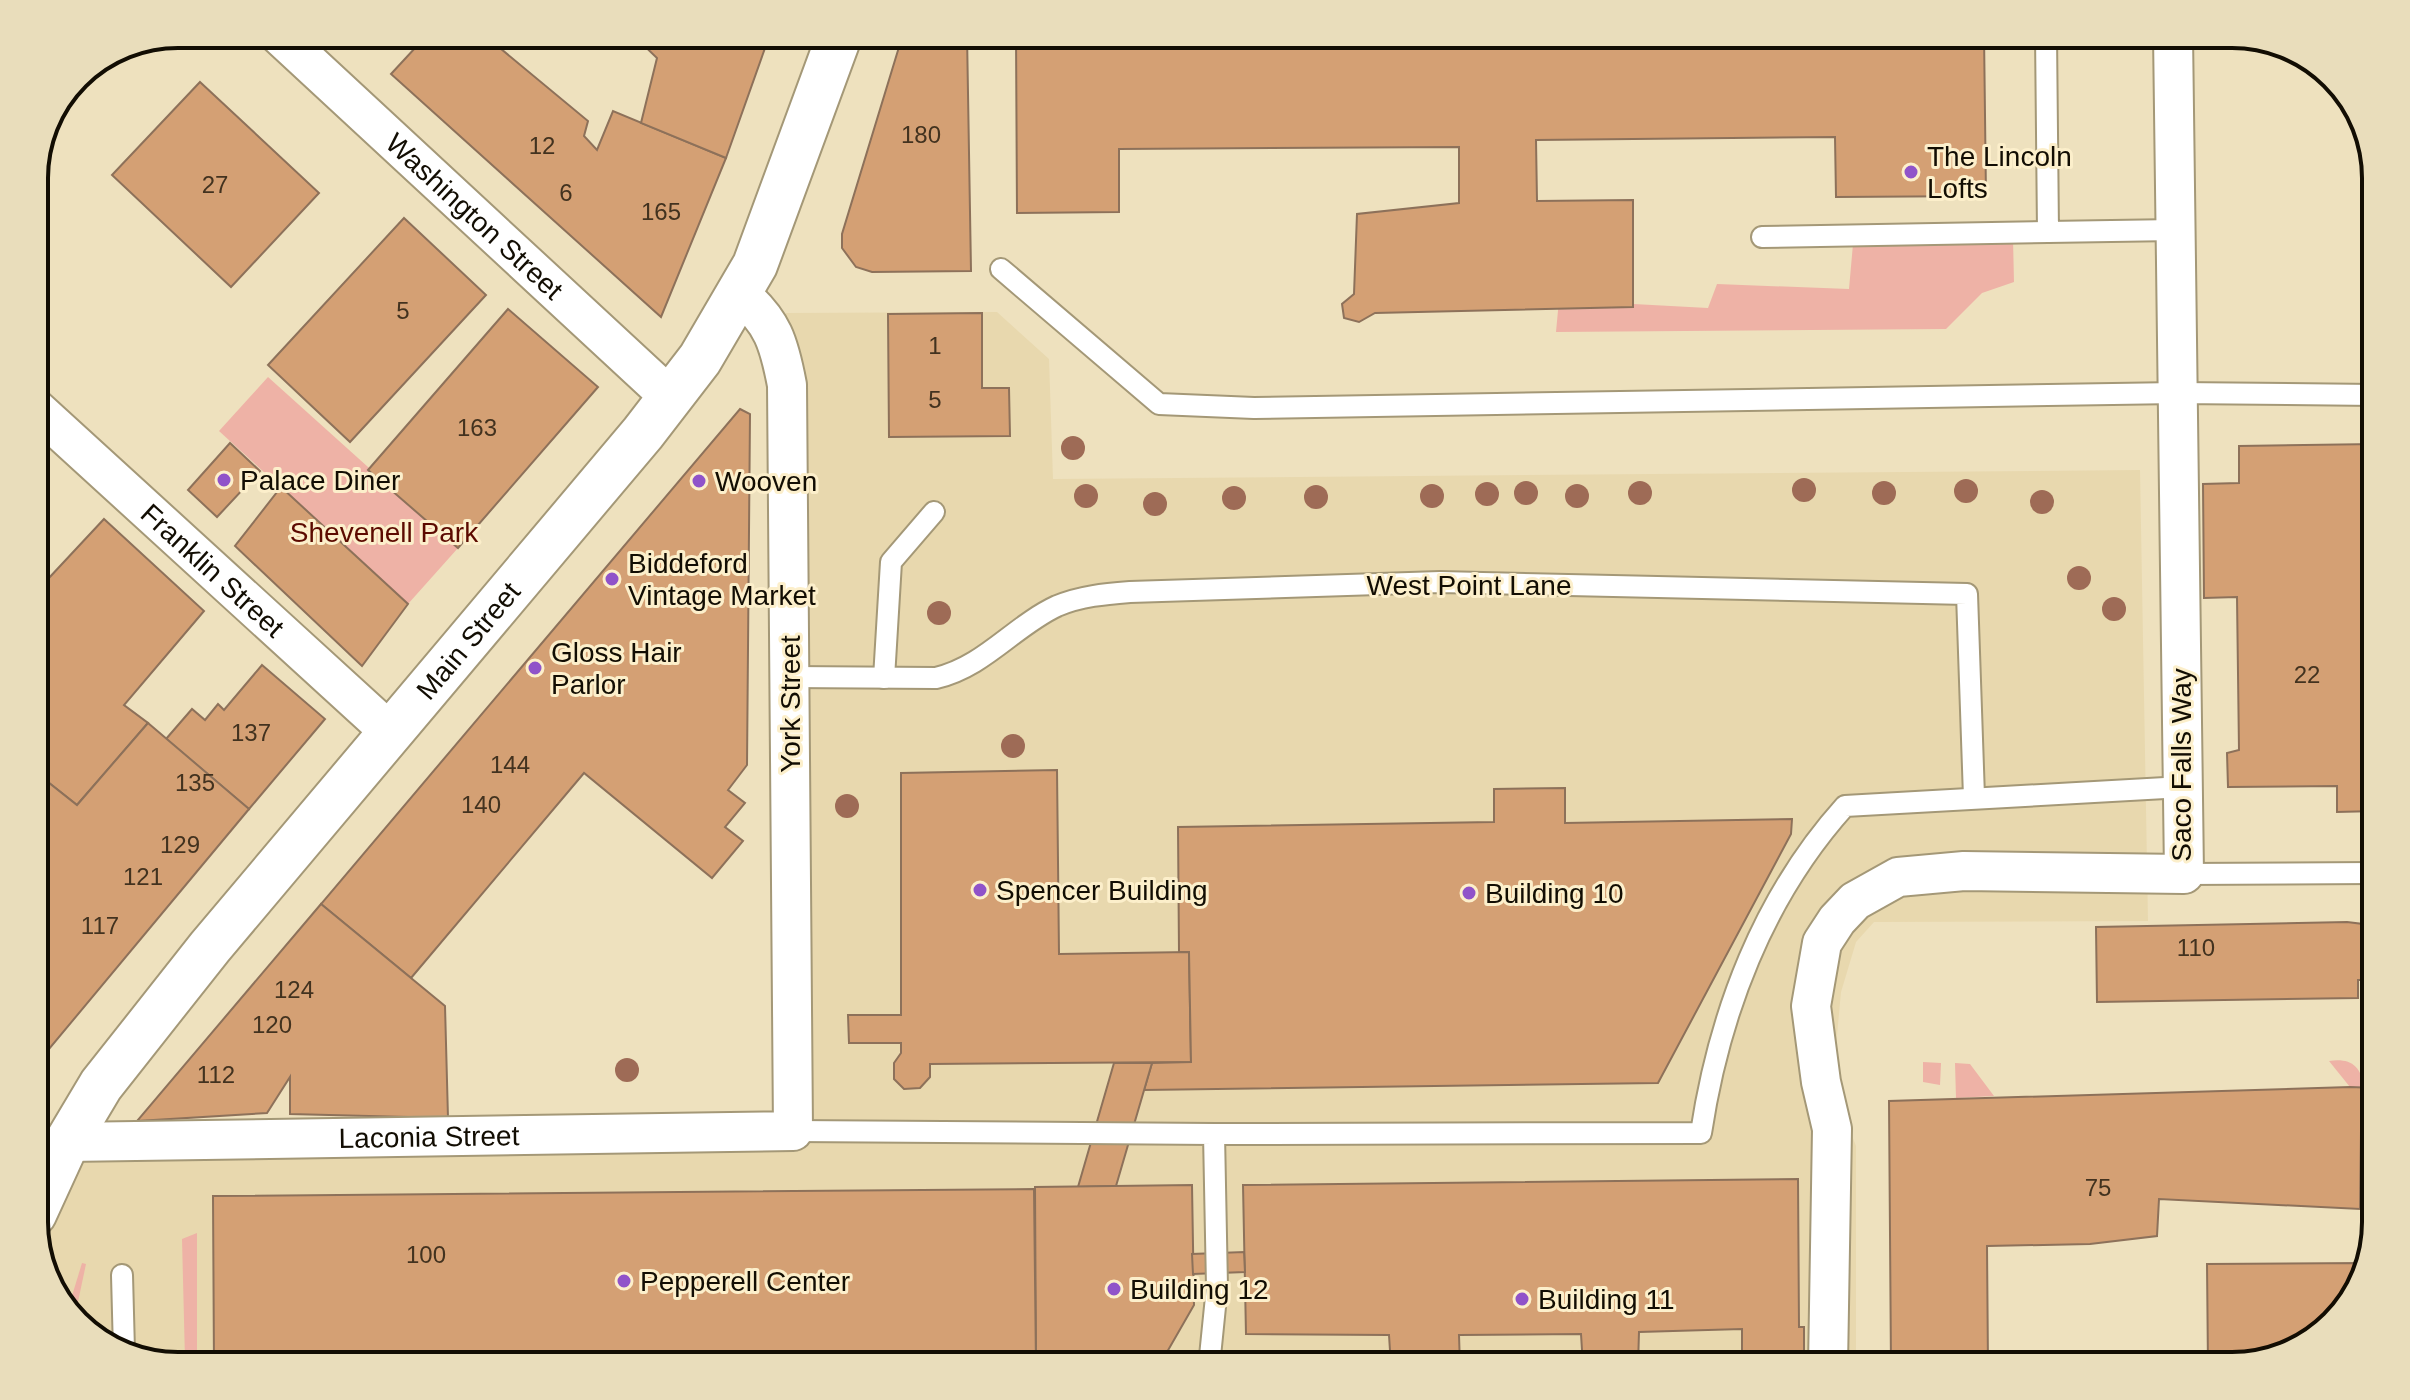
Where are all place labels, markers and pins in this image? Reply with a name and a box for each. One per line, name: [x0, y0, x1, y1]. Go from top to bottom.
place label: The Lincoln Lofts: [1927, 141, 2072, 204]
marker: The Lincoln Lofts: [1902, 163, 1920, 181]
place label: Palace Diner: [240, 465, 400, 496]
place label: Wooven: [715, 466, 817, 497]
marker: Palace Diner: [215, 471, 233, 489]
marker: Wooven: [690, 472, 708, 490]
place label: Biddeford Vintage Market: [628, 548, 816, 611]
marker: Biddeford Vintage Market: [603, 570, 621, 588]
place label: Gloss Hair Parlor: [551, 637, 682, 700]
marker: Gloss Hair Parlor: [526, 659, 544, 677]
place label: Spencer Building: [996, 875, 1208, 906]
place label: Building 10: [1485, 878, 1624, 909]
marker: Spencer Building: [971, 881, 989, 899]
marker: Building 10: [1460, 884, 1478, 902]
place label: Pepperell Center: [640, 1266, 850, 1297]
marker: Pepperell Center: [615, 1272, 633, 1290]
place label: Building 12: [1130, 1274, 1269, 1305]
marker: Building 12: [1105, 1280, 1123, 1298]
place label: Building 11: [1538, 1284, 1674, 1315]
marker: Building 11: [1513, 1290, 1531, 1308]

